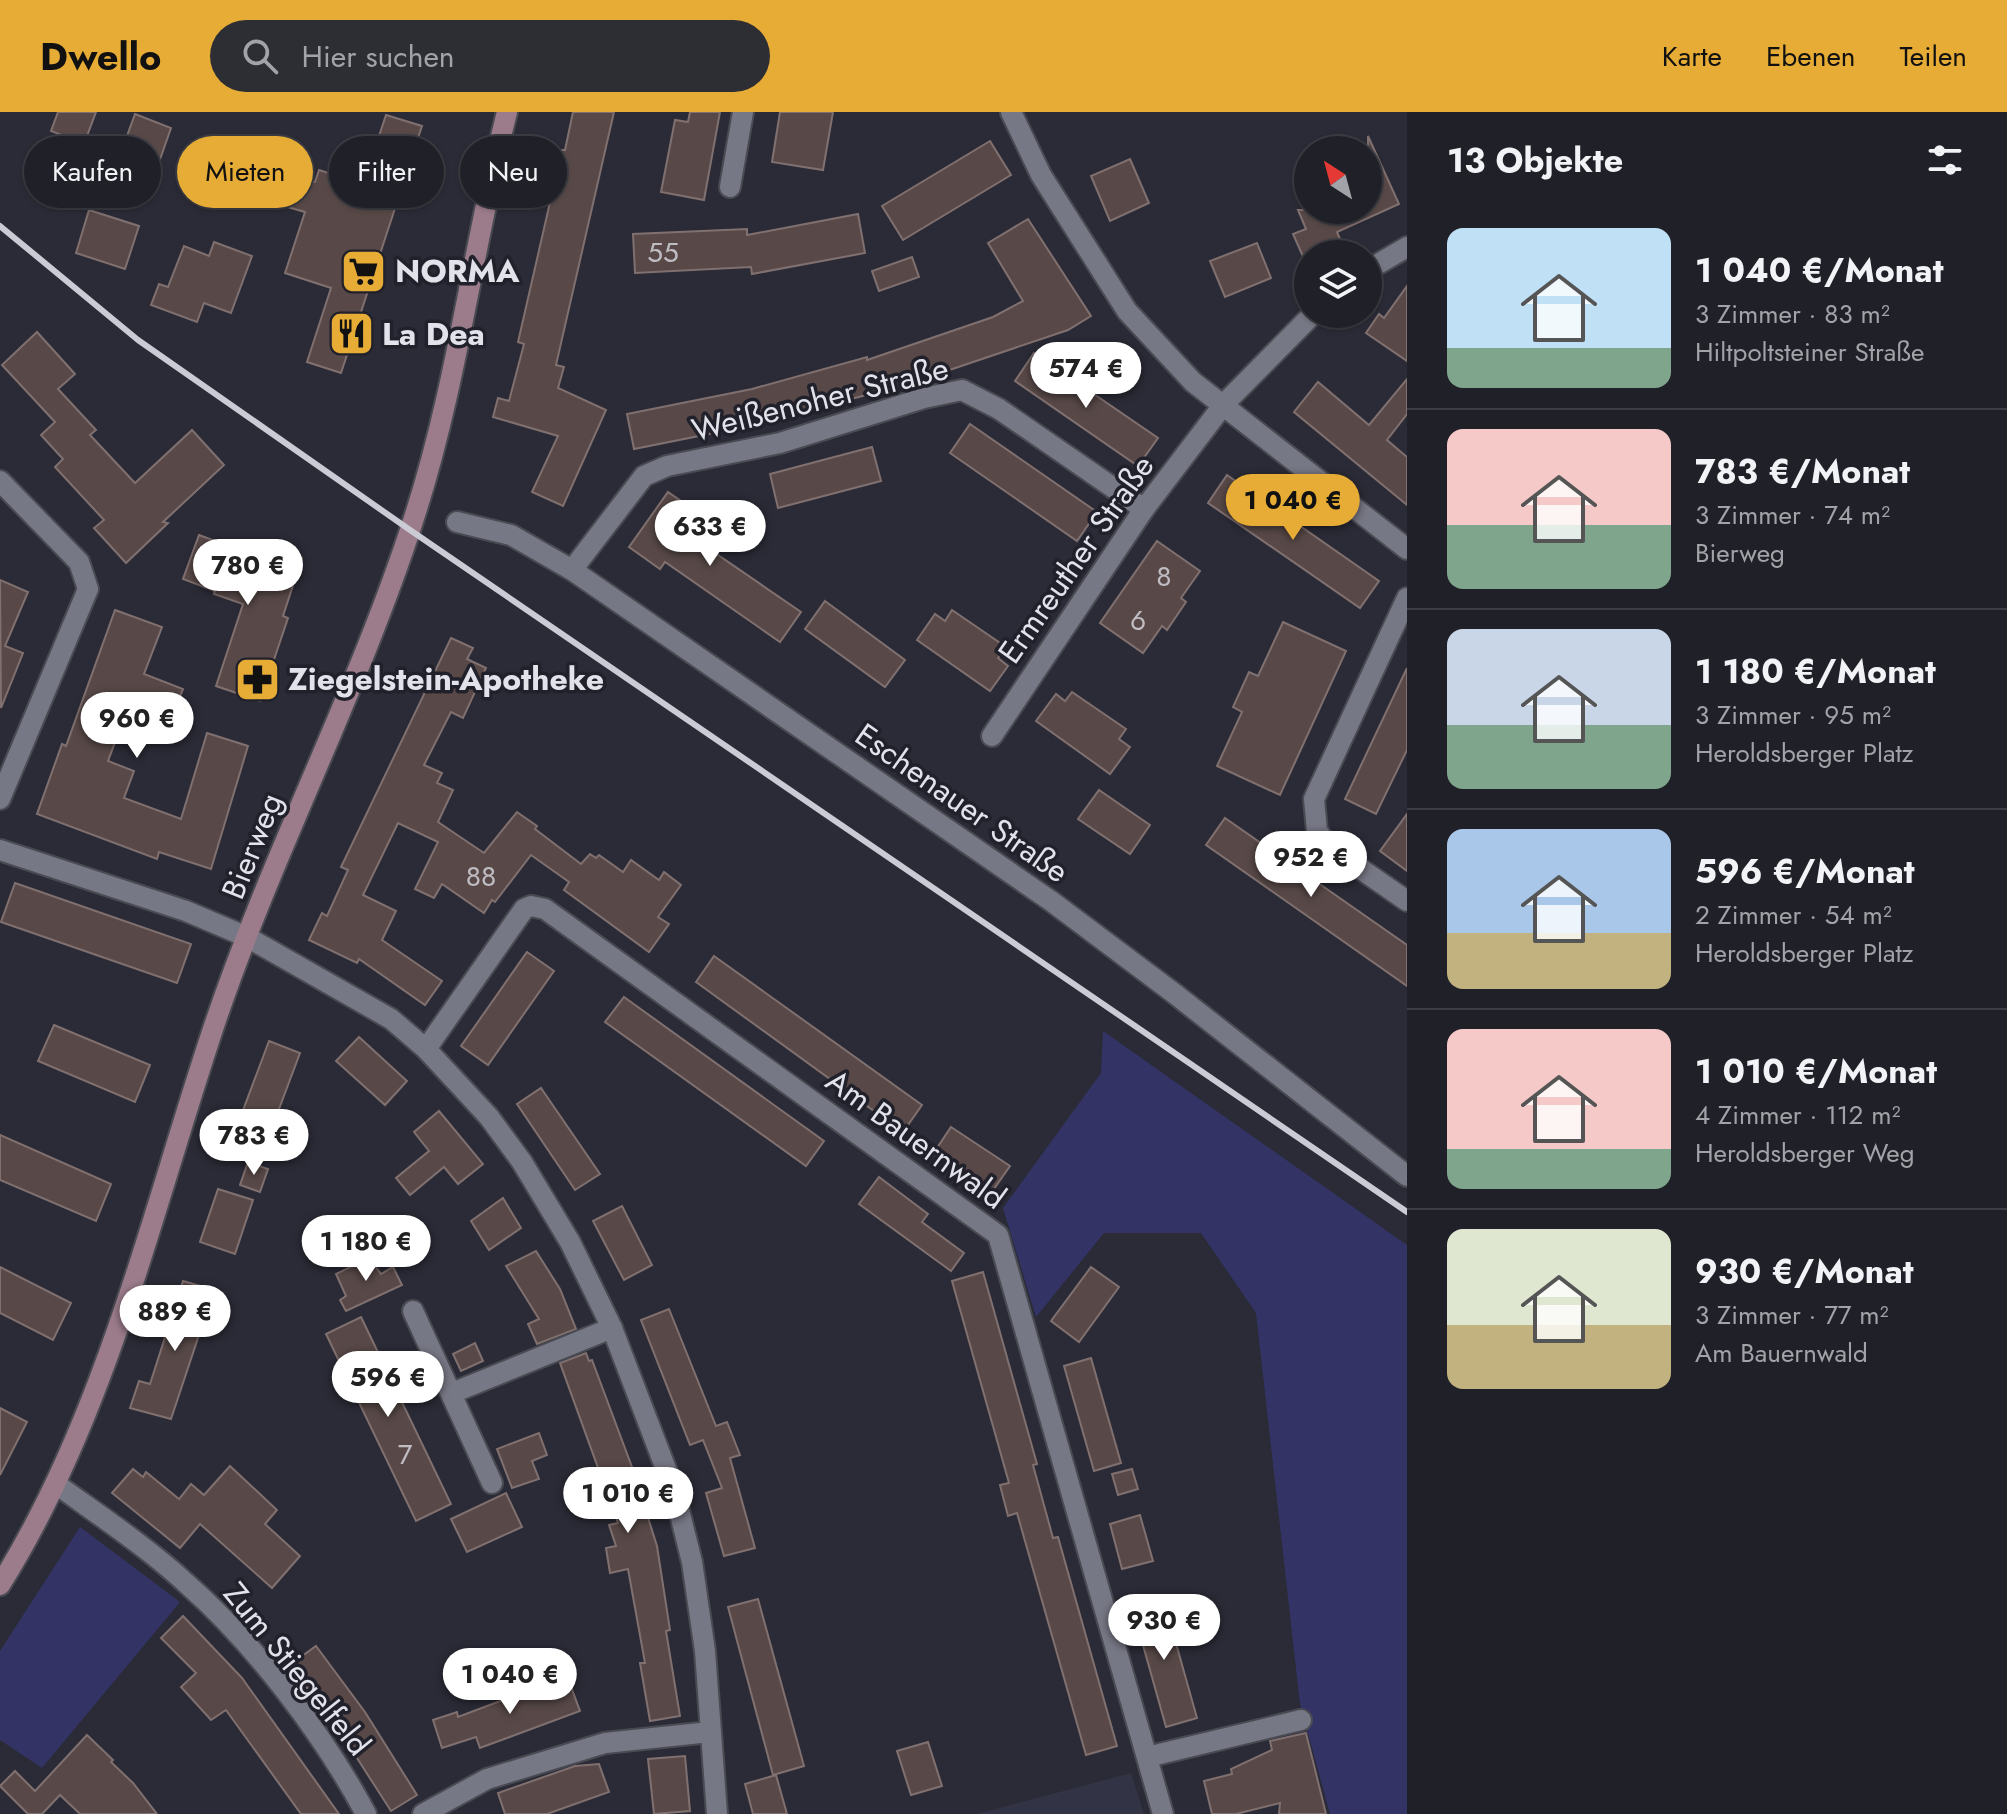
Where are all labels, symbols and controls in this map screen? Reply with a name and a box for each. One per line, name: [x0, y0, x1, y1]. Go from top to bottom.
search box: [210, 20, 770, 92]
text: Dwello: [40, 29, 162, 84]
icon: search: [238, 34, 282, 78]
text: Hier suchen: [302, 35, 455, 78]
text: Karte: [1662, 36, 1722, 77]
text: Ebenen: [1766, 36, 1856, 77]
text: Teilen: [1900, 36, 1967, 77]
chip: Kaufen: [24, 136, 161, 208]
chip: Mieten: [177, 136, 313, 208]
chip: Filter: [329, 136, 444, 208]
chip: Neu: [460, 136, 567, 208]
north arrow: [1294, 136, 1382, 224]
map controls: [1294, 136, 1382, 328]
text: 13 Objekte: [1447, 136, 1623, 185]
icon: filters: [1923, 138, 1967, 182]
house number: 55: [647, 232, 679, 273]
button: layers: [1294, 240, 1382, 328]
text: 1 040 €/Monat: [1695, 246, 1943, 295]
supermarket icon: NORMA: [340, 247, 388, 295]
place label: NORMA: [395, 248, 520, 294]
icon: home: [1511, 260, 1607, 356]
text: 3 Zimmer · 83 m²: [1695, 295, 1890, 333]
restaurant icon: La Dea: [327, 310, 375, 358]
place label: La Dea: [382, 311, 485, 357]
text: Hiltpoltsteiner Straße: [1695, 333, 1924, 371]
pin: 574 €: [1030, 342, 1142, 410]
street label: Weißenoher Straße: [687, 345, 953, 453]
text: 574 €: [1048, 349, 1124, 387]
street label: Ermreuther Straße: [987, 445, 1165, 673]
text: 783 €/Monat: [1695, 447, 1910, 496]
icon: home: [1511, 461, 1607, 557]
pin: 1 040 €: [1219, 474, 1367, 542]
text: 1 040 €: [1244, 481, 1342, 519]
text: 3 Zimmer · 74 m²: [1695, 496, 1890, 534]
pin: 633 €: [654, 500, 766, 568]
text: 633 €: [673, 507, 747, 545]
text: Bierweg: [1695, 534, 1785, 572]
pin: 780 €: [192, 539, 304, 607]
text: 780 €: [211, 546, 285, 584]
house number: 8: [1156, 556, 1172, 597]
house number: 6: [1130, 600, 1146, 641]
text: 1 180 €/Monat: [1695, 647, 1936, 696]
pharmacy icon: Ziegelstein-Apotheke: [233, 655, 281, 703]
place label: Ziegelstein-Apotheke: [288, 656, 604, 702]
icon: home: [1511, 661, 1607, 757]
pin: 960 €: [81, 692, 193, 760]
text: 3 Zimmer · 95 m²: [1695, 696, 1891, 734]
text: 960 €: [99, 699, 175, 737]
street label: Eschenauer Straße: [846, 712, 1078, 894]
text: Heroldsberger Platz: [1695, 734, 1914, 772]
street label: Bierweg: [210, 786, 294, 906]
pin: 952 €: [1255, 831, 1367, 899]
text: 952 €: [1273, 838, 1349, 876]
text: 596 €/Monat: [1695, 847, 1915, 896]
house number: 88: [466, 856, 496, 897]
icon: home: [1511, 861, 1607, 957]
text: 2 Zimmer · 54 m²: [1695, 896, 1892, 934]
text: Heroldsberger Platz: [1695, 934, 1914, 972]
text: 1 010 €/Monat: [1695, 1047, 1937, 1096]
street label: Am Bauernwald: [816, 1058, 1016, 1220]
icon: home: [1511, 1061, 1607, 1157]
text: 4 Zimmer · 112 m²: [1695, 1096, 1900, 1134]
pin: 783 €: [198, 1109, 310, 1177]
text: 783 €: [218, 1116, 290, 1154]
text: Heroldsberger Weg: [1695, 1134, 1915, 1172]
pin: 1 180 €: [292, 1215, 440, 1283]
text: 1 180 €: [320, 1222, 412, 1260]
text: 930 €/Monat: [1695, 1247, 1914, 1296]
icon: home: [1511, 1261, 1607, 1357]
pin: 889 €: [119, 1285, 231, 1353]
text: 889 €: [138, 1292, 212, 1330]
text: 3 Zimmer · 77 m²: [1695, 1296, 1889, 1334]
text: Am Bauernwald: [1695, 1334, 1868, 1372]
pin: 596 €: [332, 1351, 444, 1419]
text: 596 €: [350, 1358, 426, 1396]
house number: 7: [398, 1434, 413, 1475]
pin: 1 010 €: [554, 1467, 702, 1535]
text: 1 010 €: [581, 1474, 675, 1512]
street label: Zum Stiegelfeld: [213, 1572, 381, 1766]
pin: 930 €: [1108, 1594, 1220, 1662]
text: 930 €: [1126, 1601, 1202, 1639]
pin: 1 040 €: [436, 1648, 584, 1716]
text: 1 040 €: [461, 1655, 559, 1693]

